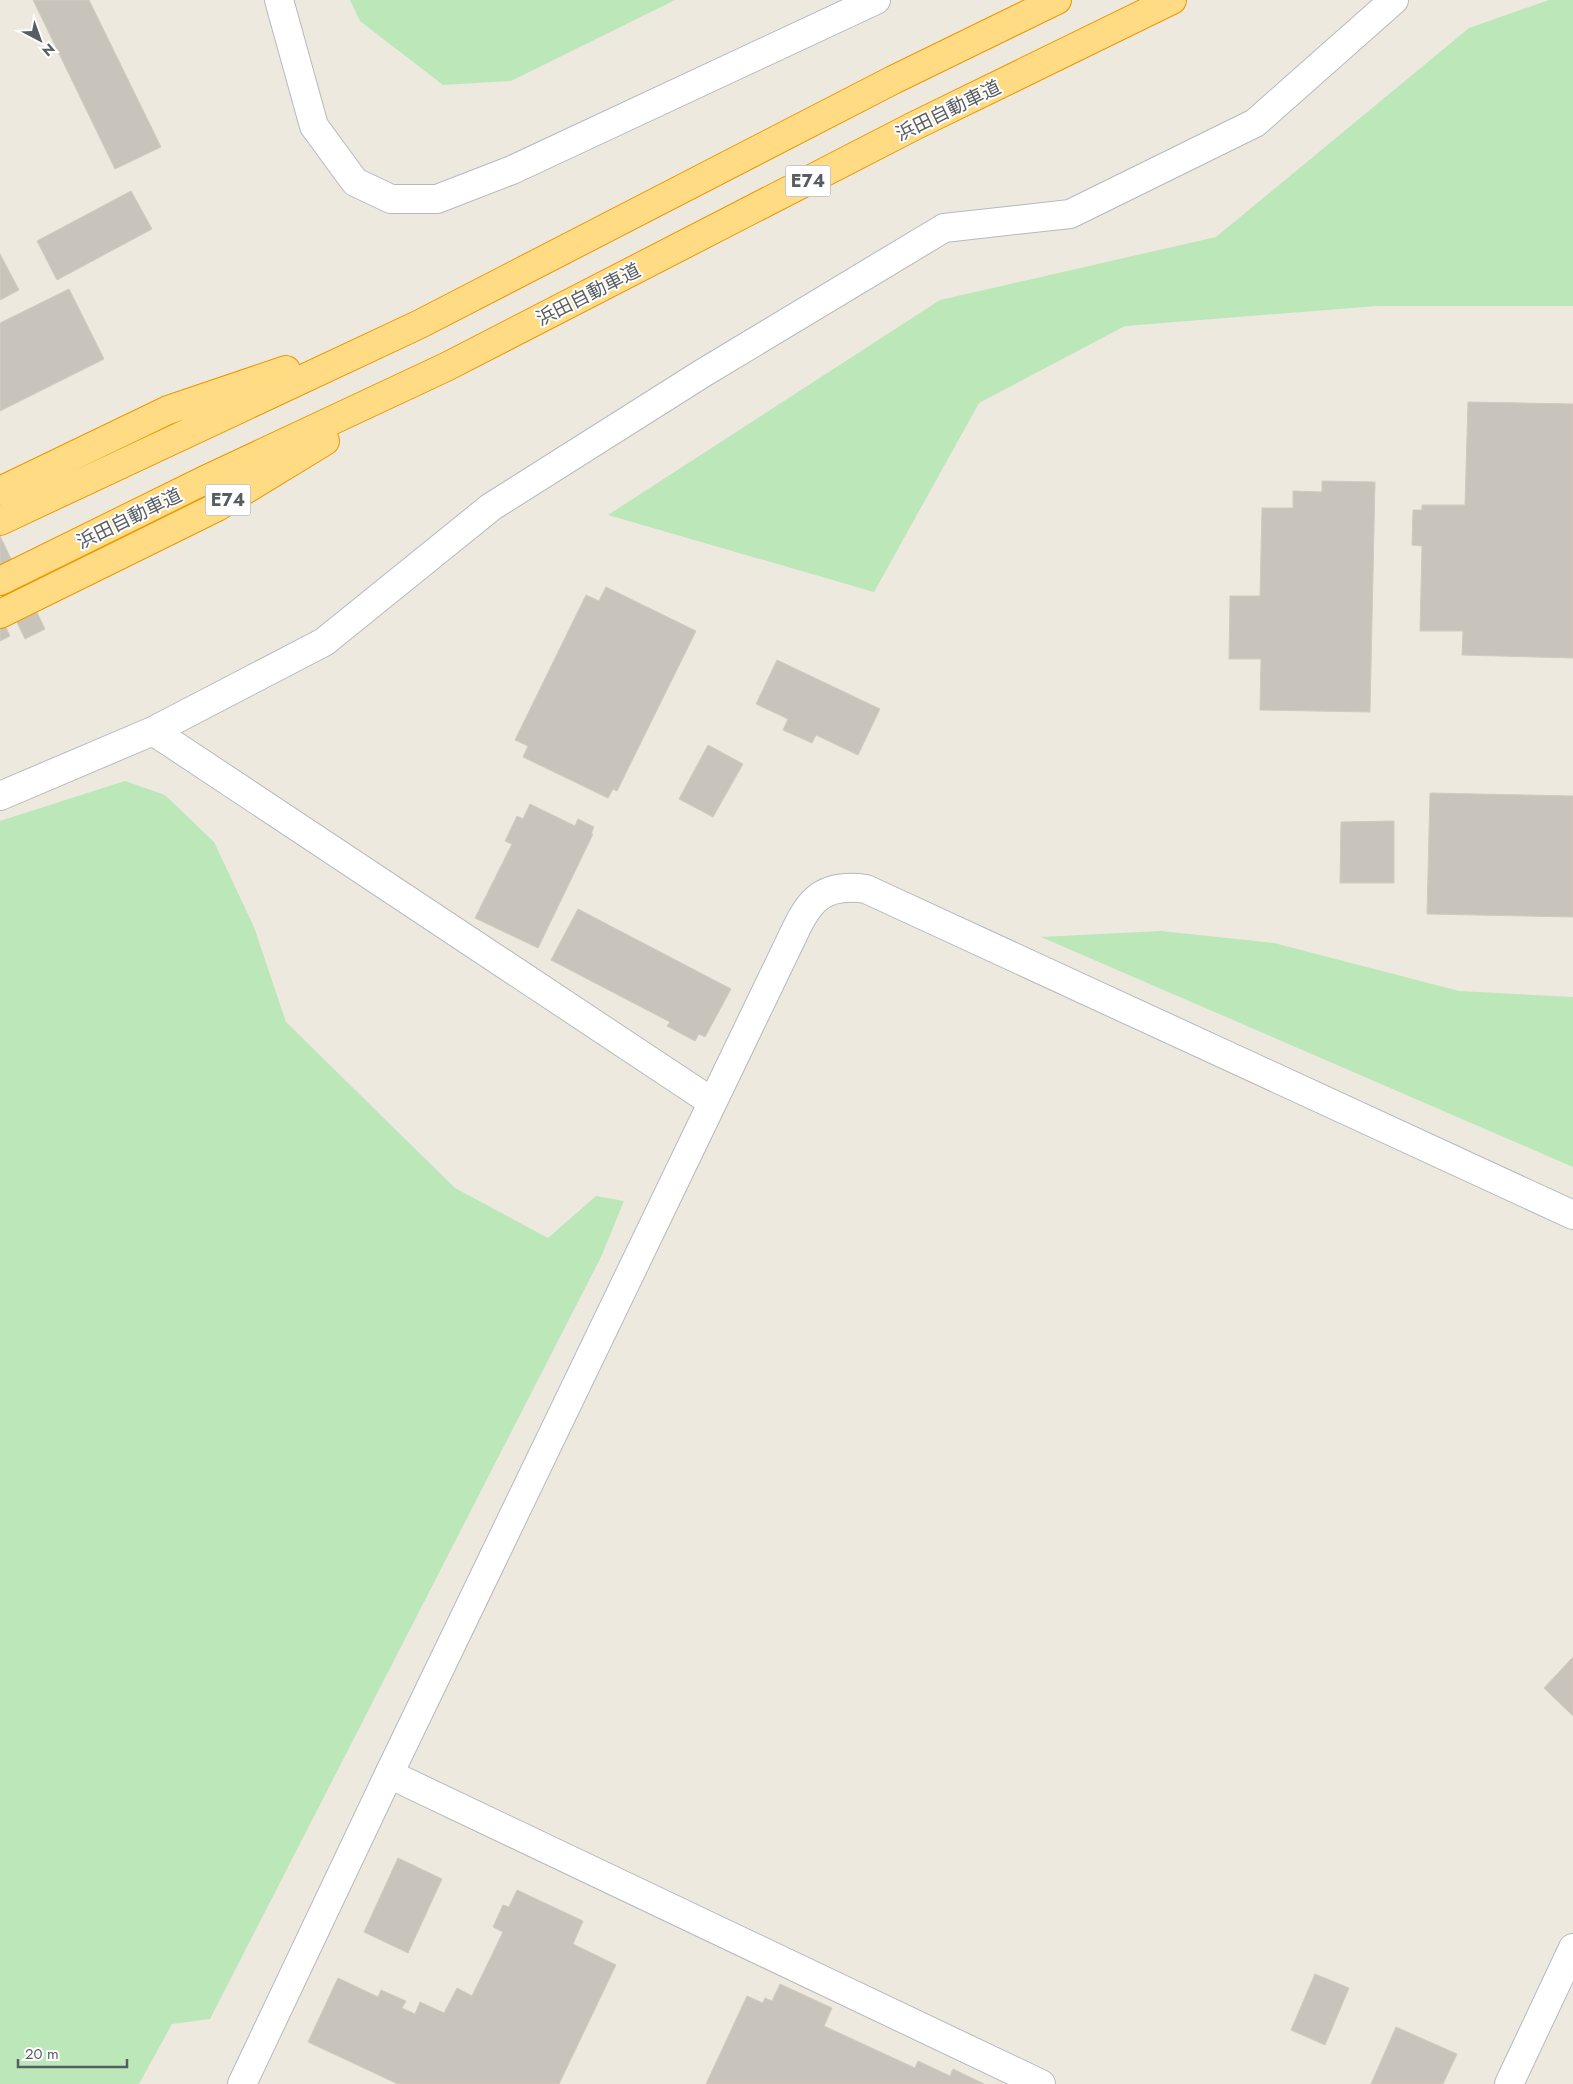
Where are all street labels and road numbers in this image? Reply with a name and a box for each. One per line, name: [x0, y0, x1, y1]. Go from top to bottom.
street label: 浜田自動車道: [891, 73, 1005, 148]
road number: E74: [786, 166, 830, 197]
street label: 浜田自動車道: [531, 257, 645, 332]
street label: 浜田自動車道: [72, 481, 186, 556]
road number: E74: [206, 484, 250, 516]

